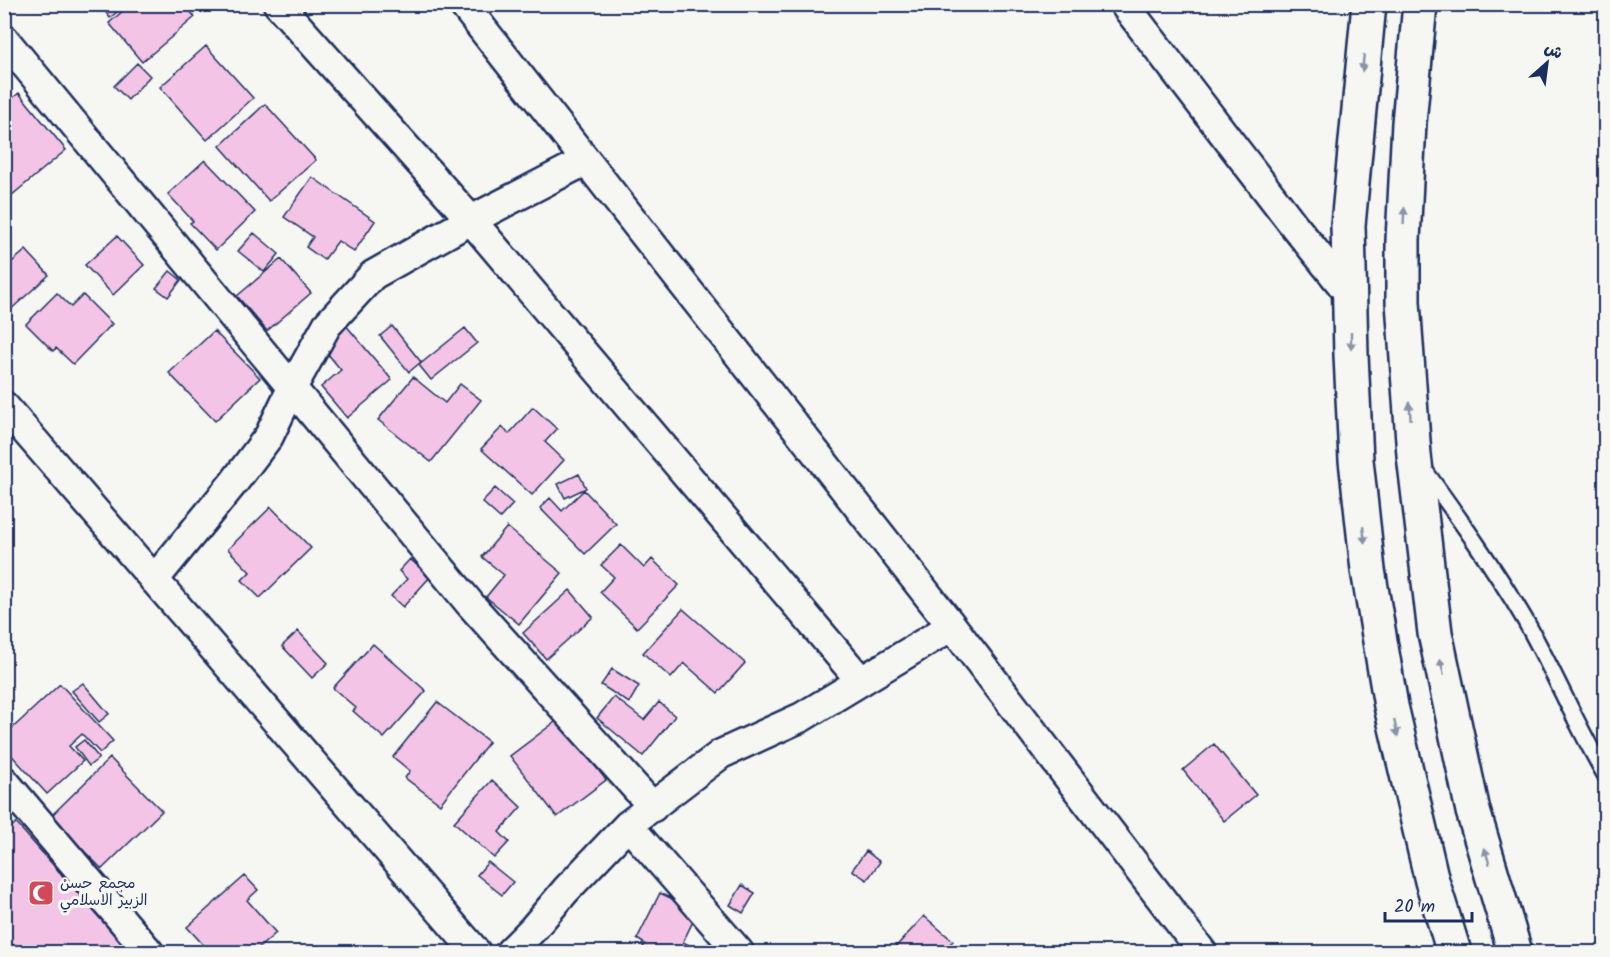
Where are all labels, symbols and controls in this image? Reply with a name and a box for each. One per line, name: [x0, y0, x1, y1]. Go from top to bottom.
north arrow: [1517, 33, 1577, 93]
text: ش: [1540, 36, 1567, 66]
one-way arrow: [1358, 53, 1368, 72]
one-way arrow: [1399, 206, 1409, 225]
one-way arrow: [1346, 332, 1356, 351]
one-way arrow: [1406, 401, 1415, 420]
one-way arrow: [1359, 526, 1369, 545]
one-way arrow: [1437, 657, 1446, 676]
one-way arrow: [1392, 718, 1402, 737]
one-way arrow: [1482, 847, 1491, 865]
place label: مجمع حسن الزبير الاسلامي: [60, 872, 148, 913]
mosque icon: مجمع حسن الزبير الاسلامي: [26, 878, 56, 908]
scale bar: [1385, 885, 1472, 923]
text: 20 m: [1394, 893, 1435, 922]

